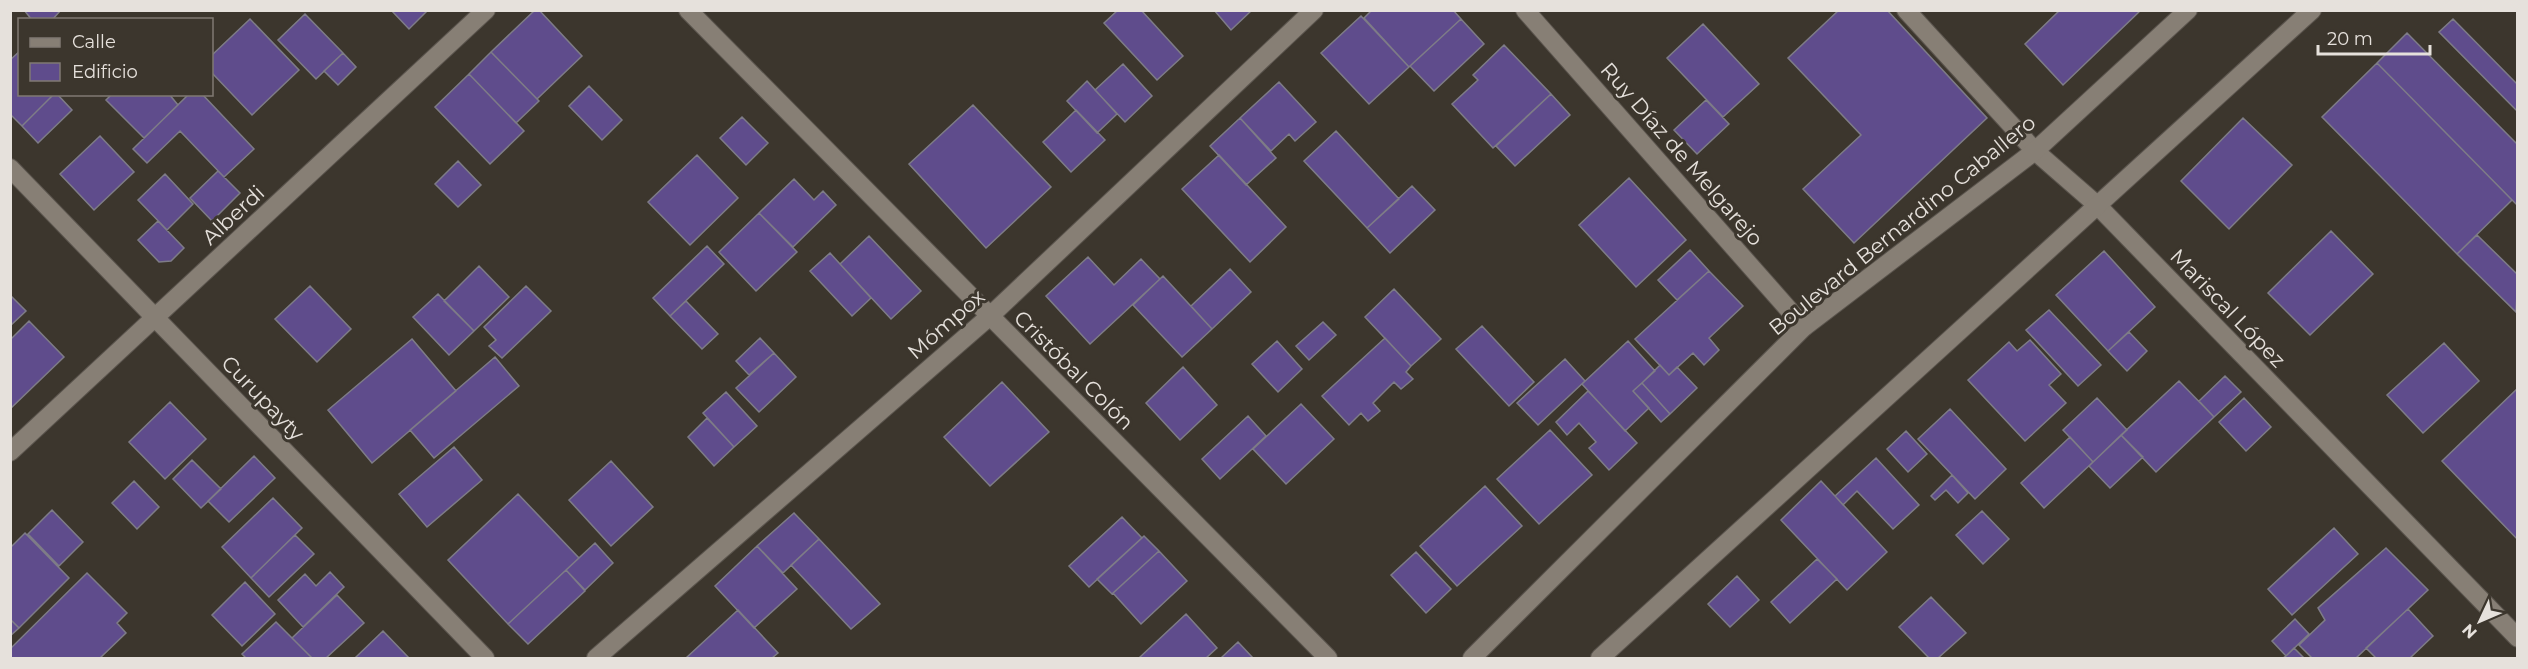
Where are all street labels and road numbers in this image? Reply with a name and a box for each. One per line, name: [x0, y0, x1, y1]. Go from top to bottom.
street label: Ruy Díaz de Melgarejo: [1596, 57, 1768, 251]
street label: Boulevard Bernardino Caballero: [1764, 110, 2040, 340]
street label: Alberdi: [197, 180, 269, 250]
street label: Mariscal López: [2165, 244, 2291, 372]
street label: Mómpox: [902, 284, 990, 364]
street label: Cristóbal Colón: [1009, 305, 1139, 435]
street label: Curupayty: [216, 350, 310, 446]

